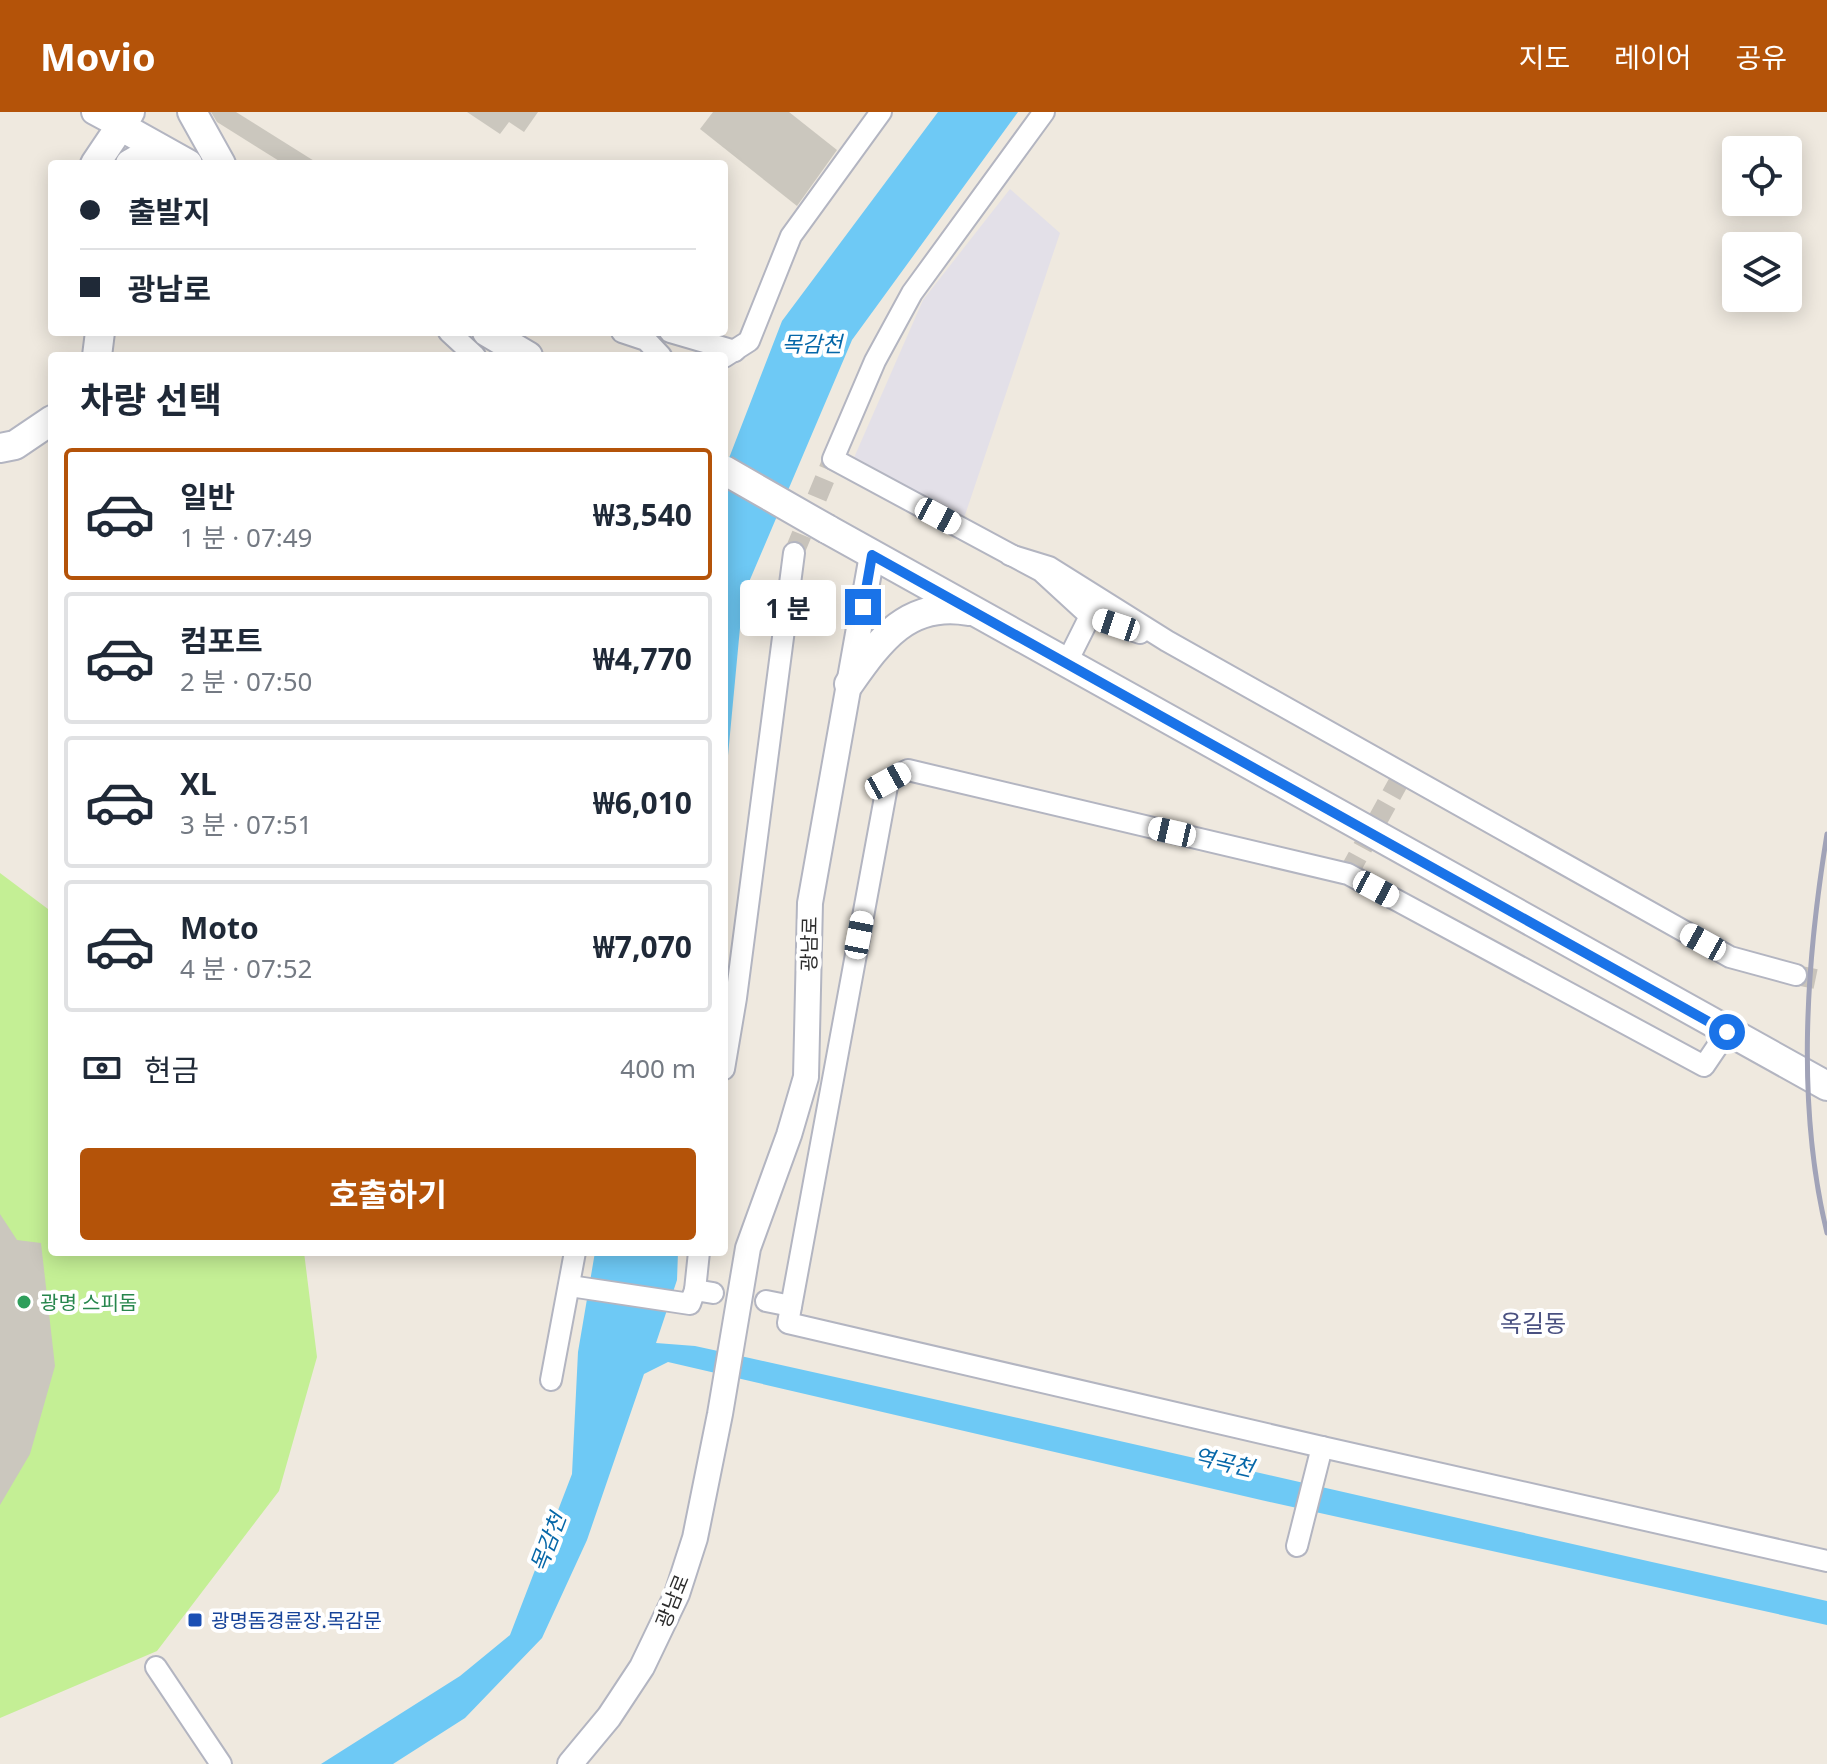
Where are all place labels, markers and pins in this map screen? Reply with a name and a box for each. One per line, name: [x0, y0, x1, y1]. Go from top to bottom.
place label: 광명 스피돔: [40, 1289, 137, 1316]
marker: 광명 스피돔: [15, 1293, 33, 1311]
place label: 광명돔경륜장.목감문: [211, 1607, 382, 1634]
marker: 광명돔경륜장.목감문: [186, 1611, 204, 1629]

